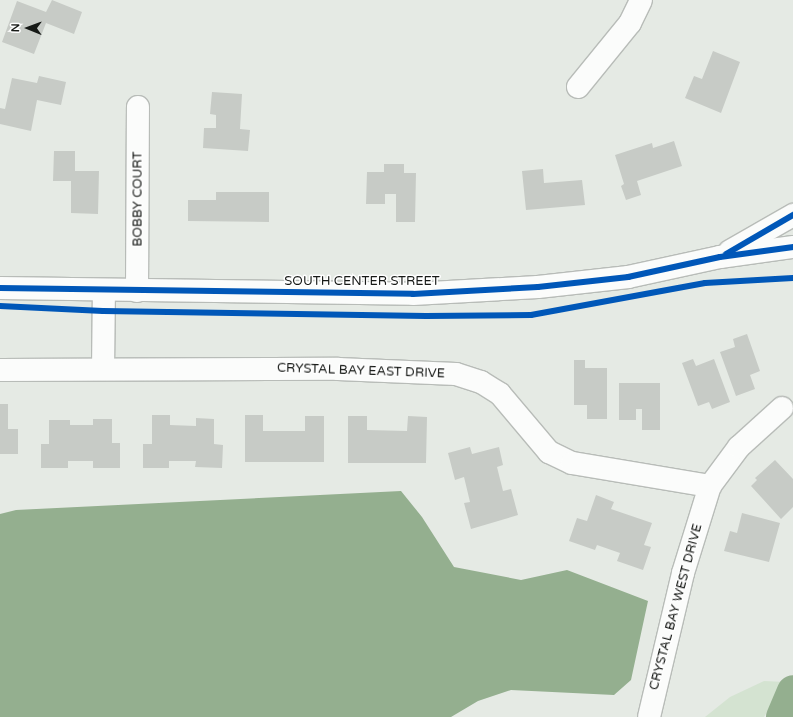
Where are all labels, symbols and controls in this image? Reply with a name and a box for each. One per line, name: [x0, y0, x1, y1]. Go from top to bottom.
north arrow: [8, 8, 48, 48]
text: N: [9, 23, 22, 32]
street label: BOBBY COURT: [130, 151, 146, 247]
street label: SOUTH CENTER STREET: [284, 273, 440, 289]
street label: CRYSTAL BAY EAST DRIVE: [277, 360, 445, 382]
street label: CRYSTAL BAY WEST DRIVE: [646, 522, 706, 692]

